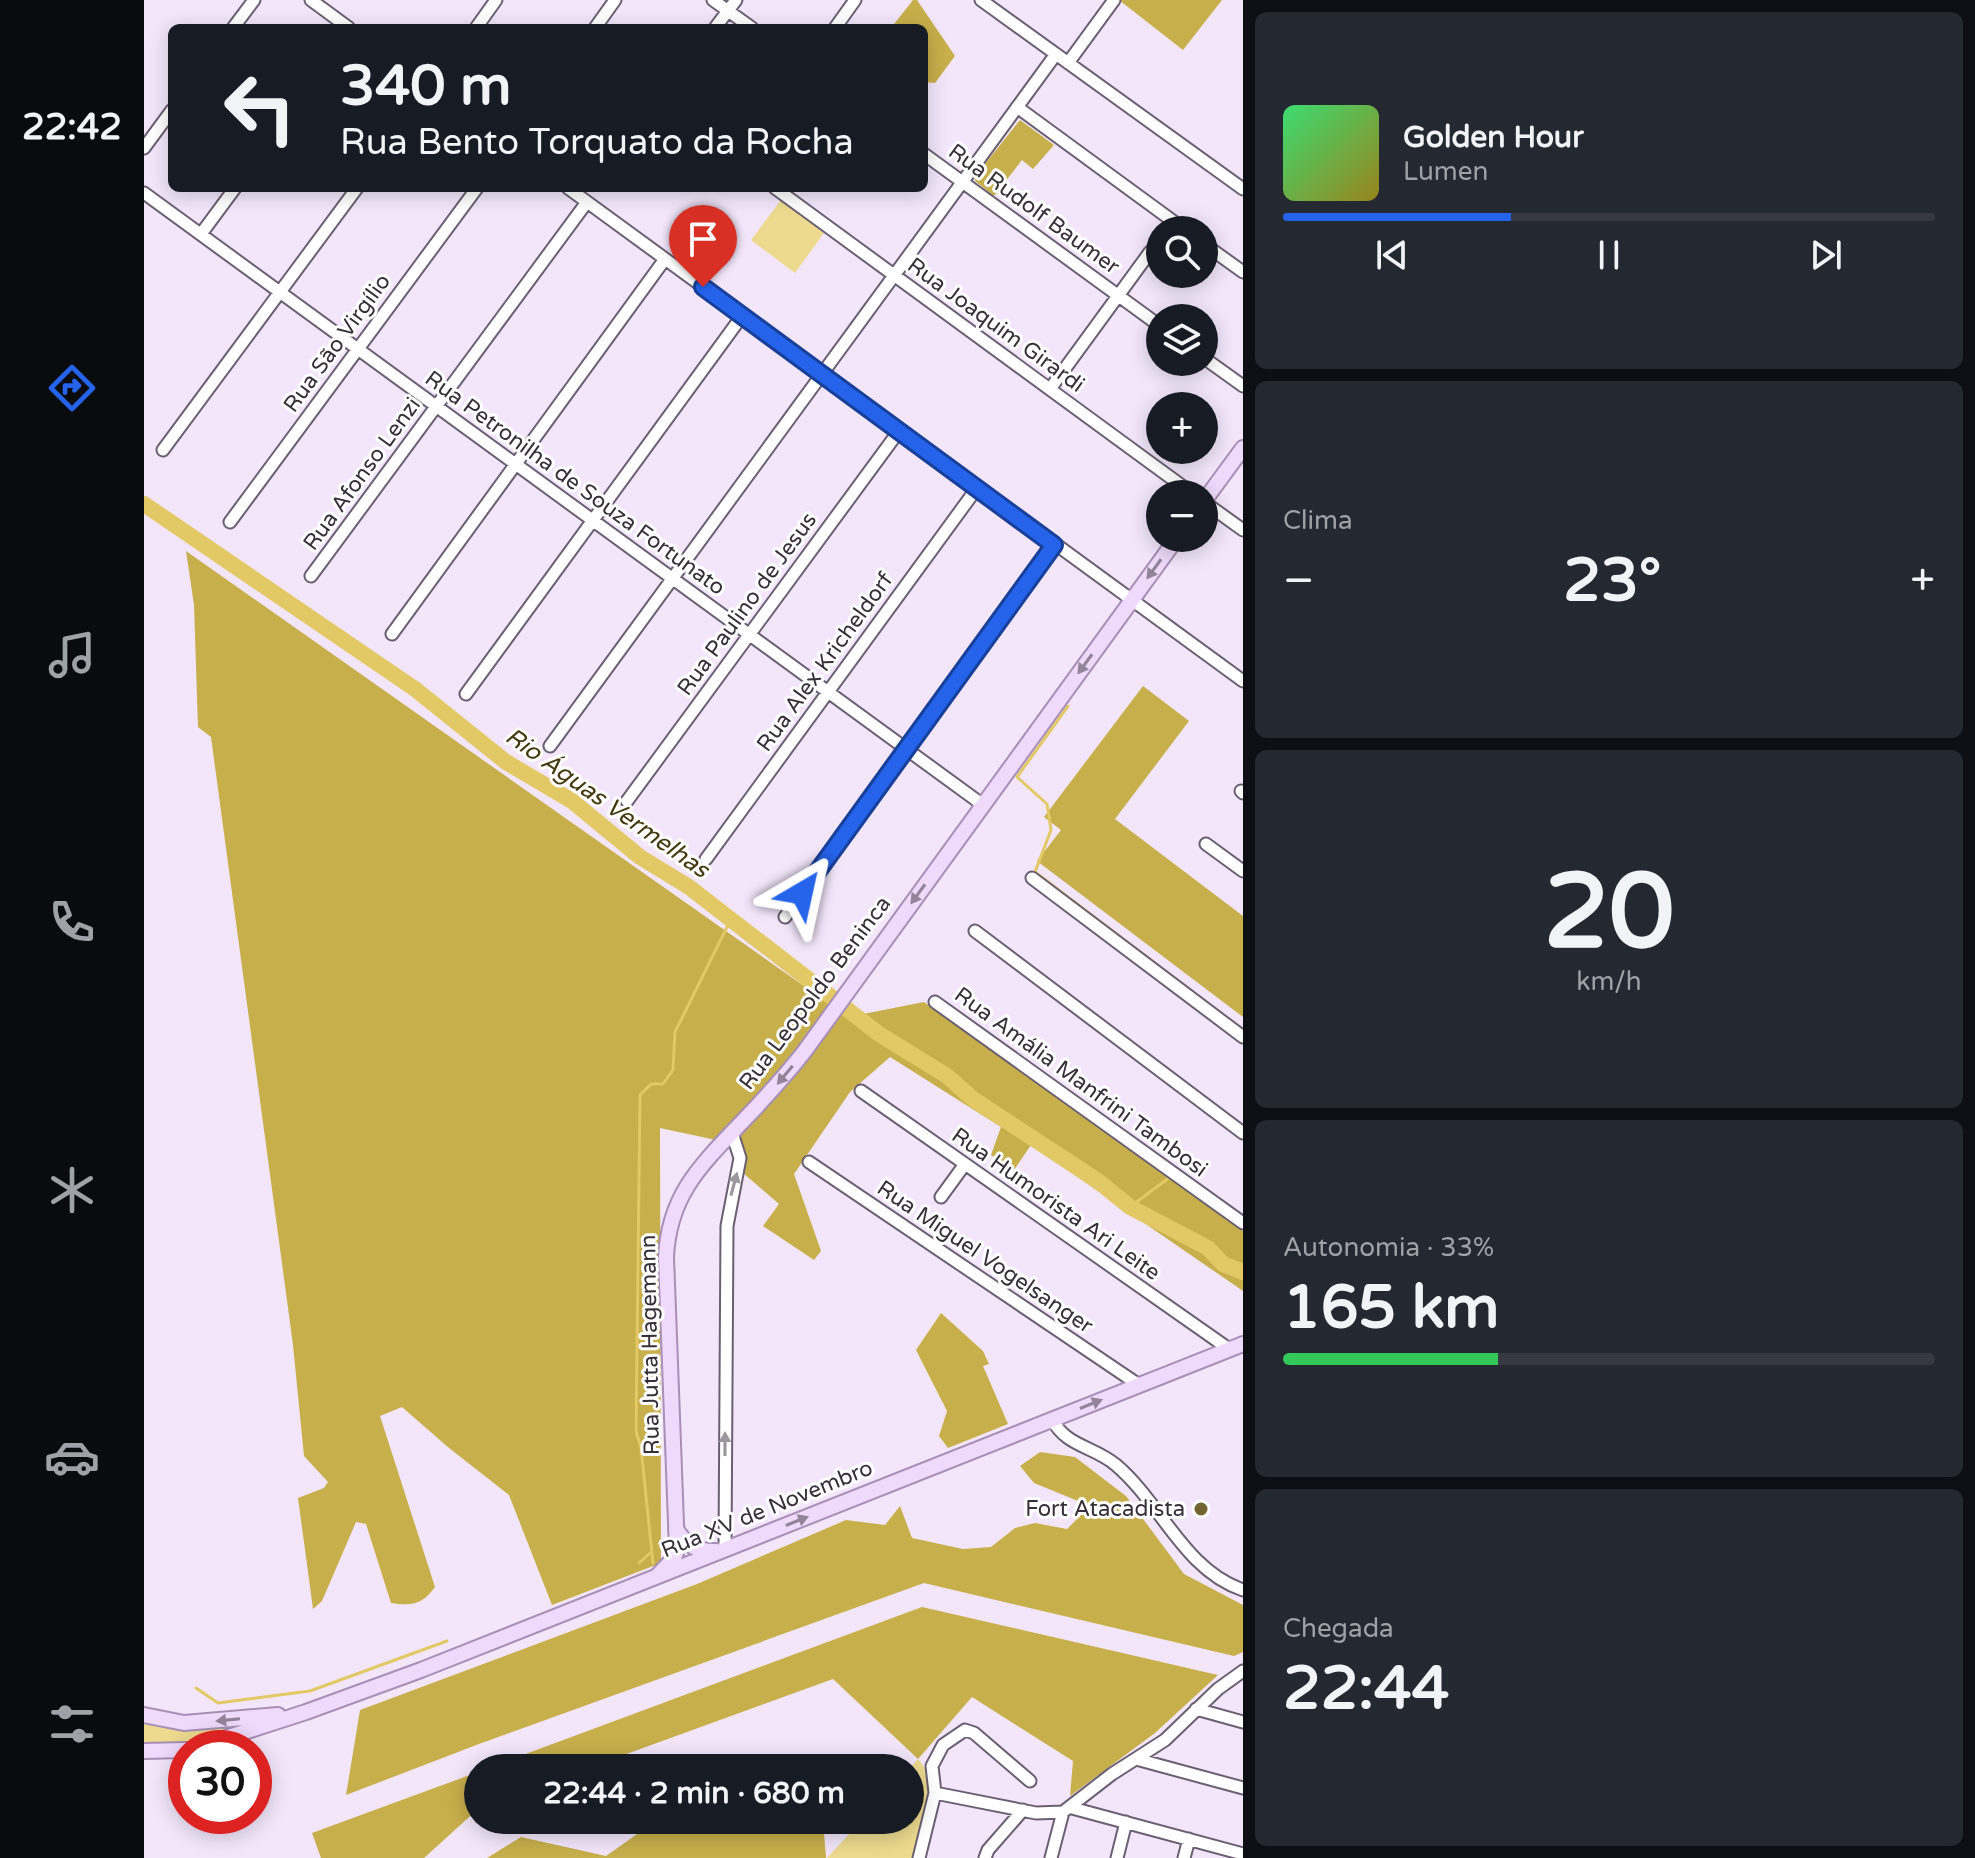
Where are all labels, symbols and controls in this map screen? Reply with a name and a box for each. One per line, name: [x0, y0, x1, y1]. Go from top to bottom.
text: 340 m: [340, 53, 511, 120]
icon: left: [208, 56, 312, 160]
text: 22:42: [22, 106, 122, 149]
text: Golden Hour: [1403, 119, 1584, 156]
text: Rua Bento Torquato da Rocha: [340, 121, 854, 164]
street label: Rua Rudolf Baumer: [943, 138, 1125, 280]
text: Lumen: [1403, 156, 1488, 187]
pin: [669, 205, 737, 287]
map controls: [1146, 216, 1218, 552]
button: search: [1146, 216, 1218, 288]
icon: arrive: [681, 217, 725, 261]
icon: previous: [1370, 233, 1414, 277]
icon: pause: [1587, 233, 1631, 277]
icon: next: [1804, 233, 1848, 277]
street label: Rua Joaquim Girardi: [903, 252, 1089, 398]
street label: Rua São Virgílio: [278, 269, 396, 417]
button: layers: [1146, 304, 1218, 376]
icon: directions: [44, 360, 100, 416]
street label: Rua Petronilha de Souza Fortunato: [420, 365, 730, 601]
button: +: [1146, 392, 1218, 464]
street label: Rua Afonso Lenzi: [298, 393, 426, 555]
button: −: [1146, 480, 1218, 552]
text: Clima: [1283, 505, 1353, 536]
street label: Rua Paulino de Jesus: [672, 507, 822, 701]
text: 23°: [1563, 545, 1661, 617]
text: −: [1283, 555, 1314, 608]
text: +: [1910, 555, 1935, 608]
one-way arrow: [1146, 559, 1162, 580]
street label: Rua Alex Kricheldorf: [751, 567, 899, 756]
icon: music: [44, 627, 100, 683]
one-way arrow: [1078, 653, 1093, 674]
water label: Rio Águas Vermelhas: [500, 722, 716, 885]
position arrow: [760, 851, 844, 935]
text: 20: [1544, 851, 1674, 976]
one-way arrow: [911, 884, 927, 904]
street label: Rua Leopoldo Beninca: [734, 891, 896, 1095]
icon: phone: [44, 894, 100, 950]
text: km/h: [1576, 966, 1642, 997]
street label: Rua Amália Manfrini Tambosi: [950, 982, 1212, 1182]
one-way arrow: [777, 1064, 794, 1084]
street label: Rua Humorista Ari Leite: [947, 1122, 1165, 1286]
icon: climate: [44, 1162, 100, 1218]
one-way arrow: [729, 1172, 741, 1197]
street label: Rua Miguel Vogelsanger: [872, 1175, 1098, 1339]
text: Autonomia · 33%: [1283, 1232, 1494, 1263]
street label: Rua Jutta Hagemann: [635, 1235, 665, 1455]
text: 165 km: [1283, 1272, 1499, 1344]
one-way arrow: [1079, 1397, 1103, 1410]
icon: car: [44, 1429, 100, 1485]
one-way arrow: [719, 1431, 732, 1456]
street label: Rua XV de Novembro: [657, 1455, 877, 1563]
place label: Fort Atacadista: [1025, 1496, 1185, 1522]
marker: Fort Atacadista: [1192, 1500, 1210, 1518]
one-way arrow: [785, 1514, 809, 1527]
text: Chegada: [1283, 1613, 1394, 1644]
text: 22:44: [1283, 1653, 1449, 1725]
icon: filters: [44, 1696, 100, 1752]
one-way arrow: [215, 1714, 240, 1727]
speed limit sign: 30: [168, 1730, 272, 1834]
text: 22:44 · 2 min · 680 m: [543, 1775, 845, 1812]

